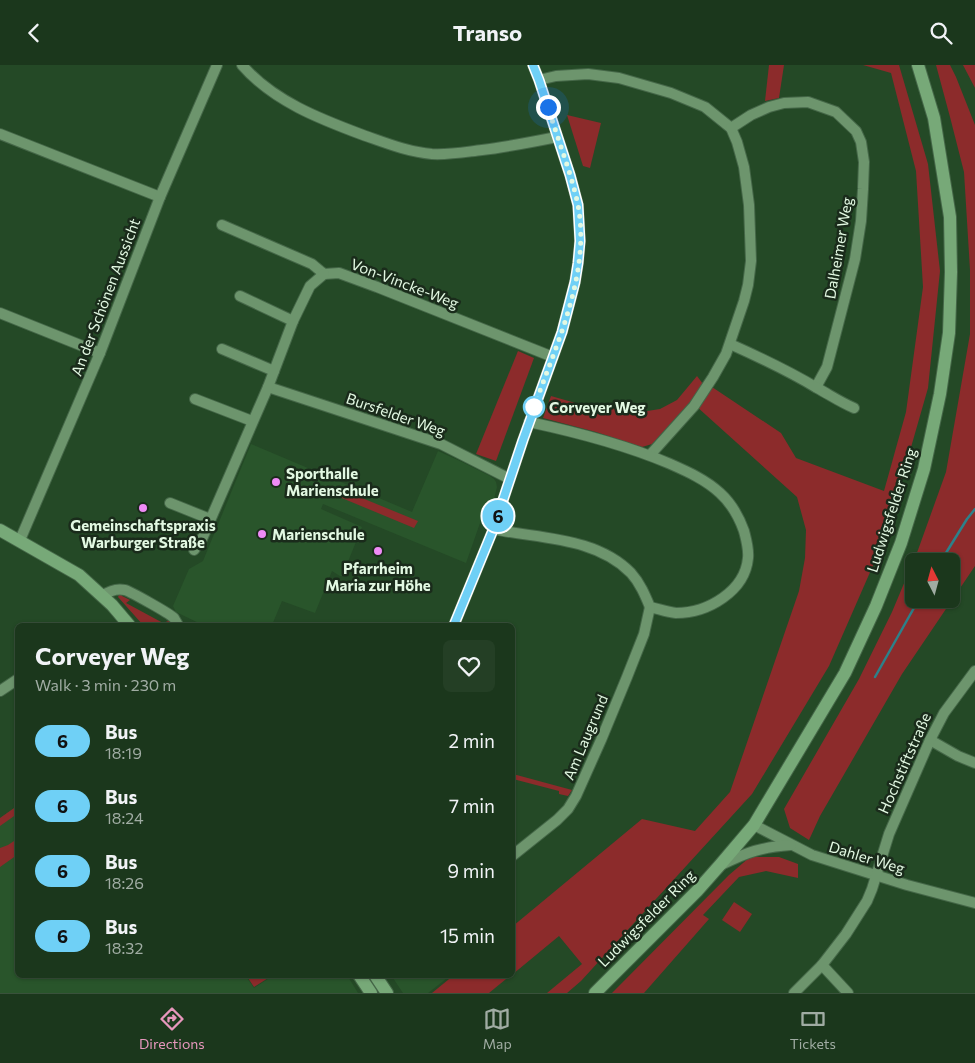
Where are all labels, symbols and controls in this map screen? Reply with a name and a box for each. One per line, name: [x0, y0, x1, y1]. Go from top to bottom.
icon: back: [20, 19, 48, 47]
text: Transo: [453, 19, 522, 46]
icon: search: [927, 19, 955, 47]
your location: [536, 95, 561, 120]
street label: Dalheimer Weg: [820, 196, 856, 300]
street label: An der Schönen Aussicht: [67, 216, 143, 378]
street label: Von-Vincke-Weg: [349, 254, 461, 312]
street label: Bursfelder Weg: [344, 389, 448, 439]
marker: Corveyer Weg: [523, 396, 545, 418]
place label: Corveyer Weg: [549, 398, 646, 416]
street label: Ludwigsfelder Ring: [862, 446, 920, 574]
place label: Sporthalle Marienschule: [286, 464, 379, 499]
marker: Sporthalle Marienschule: [270, 476, 282, 488]
line badge: 6: [482, 500, 514, 532]
marker: Gemeinschaftspraxis Warburger Straße: [137, 502, 149, 514]
text: 6: [492, 505, 504, 527]
place label: Gemeinschaftspraxis Warburger Straße: [70, 516, 216, 551]
place label: Marienschule: [272, 525, 365, 543]
marker: Marienschule: [256, 528, 268, 540]
marker: Pfarrheim Maria zur Höhe: [372, 545, 384, 557]
north arrow: [905, 553, 960, 607]
map controls: [905, 553, 960, 608]
place label: Pfarrheim Maria zur Höhe: [325, 559, 431, 594]
button: heart: [443, 640, 495, 692]
text: Corveyer Weg: [35, 641, 189, 670]
text: Walk · 3 min · 230 m: [35, 675, 176, 694]
street label: Am Laugrund: [559, 692, 611, 782]
street label: Hochstiftstraße: [874, 710, 934, 816]
text: Bus: [105, 720, 137, 743]
text: 2 min: [448, 729, 495, 752]
text: 6: [57, 730, 68, 752]
text: 18:19: [105, 743, 142, 762]
text: Bus: [105, 785, 137, 808]
text: 7 min: [449, 794, 495, 817]
text: 6: [57, 795, 68, 817]
text: 18:24: [105, 808, 144, 827]
street label: Dahler Weg: [827, 837, 907, 877]
text: Bus: [105, 850, 137, 873]
text: 9 min: [447, 859, 495, 882]
text: 6: [57, 860, 68, 882]
street label: Ludwigsfelder Ring: [594, 866, 698, 970]
text: 18:26: [105, 873, 144, 892]
text: Bus: [105, 915, 137, 938]
text: 15 min: [440, 924, 495, 947]
text: 6: [57, 925, 68, 947]
text: 18:32: [105, 938, 143, 957]
tab: Directions: [139, 1005, 205, 1052]
tab: Map: [483, 1005, 512, 1052]
tab: Tickets: [790, 1005, 836, 1052]

